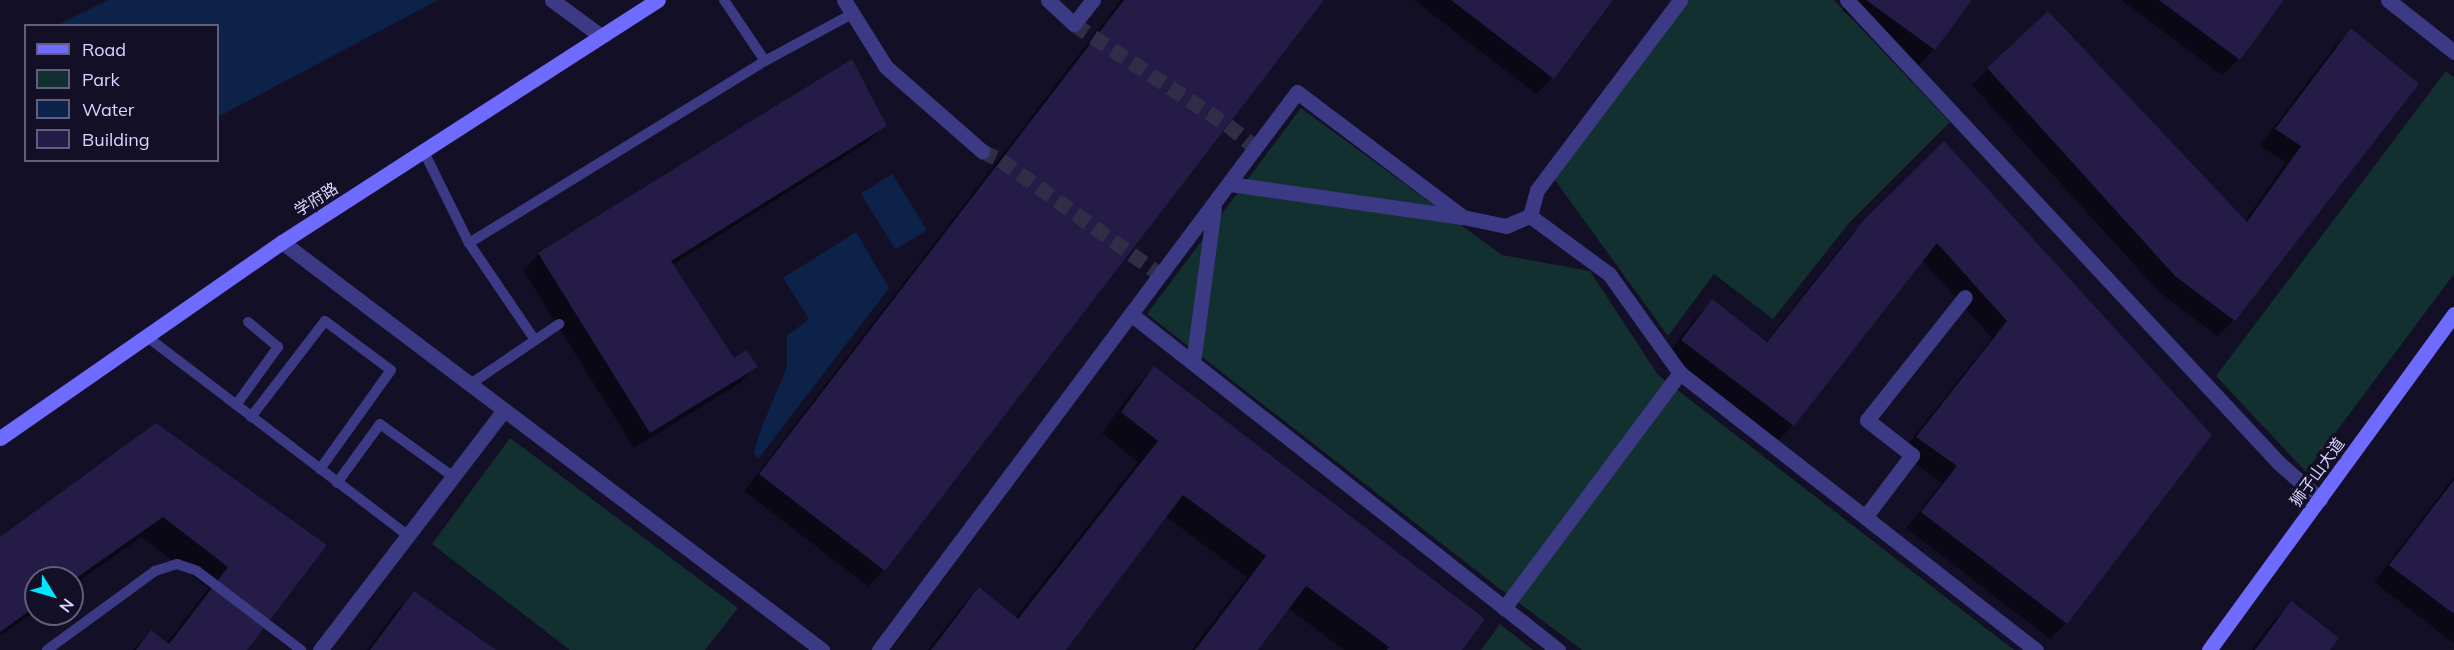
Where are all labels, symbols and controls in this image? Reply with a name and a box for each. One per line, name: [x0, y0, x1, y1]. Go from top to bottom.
legend: [24, 24, 219, 162]
text: Road: [82, 38, 126, 61]
text: Park: [82, 68, 120, 91]
text: Water: [82, 98, 134, 121]
text: Building: [82, 128, 150, 151]
street label: 学府路: [291, 178, 341, 220]
street label: 狮子山大道: [2286, 434, 2348, 510]
north arrow: [24, 566, 84, 626]
text: N: [55, 595, 78, 616]

